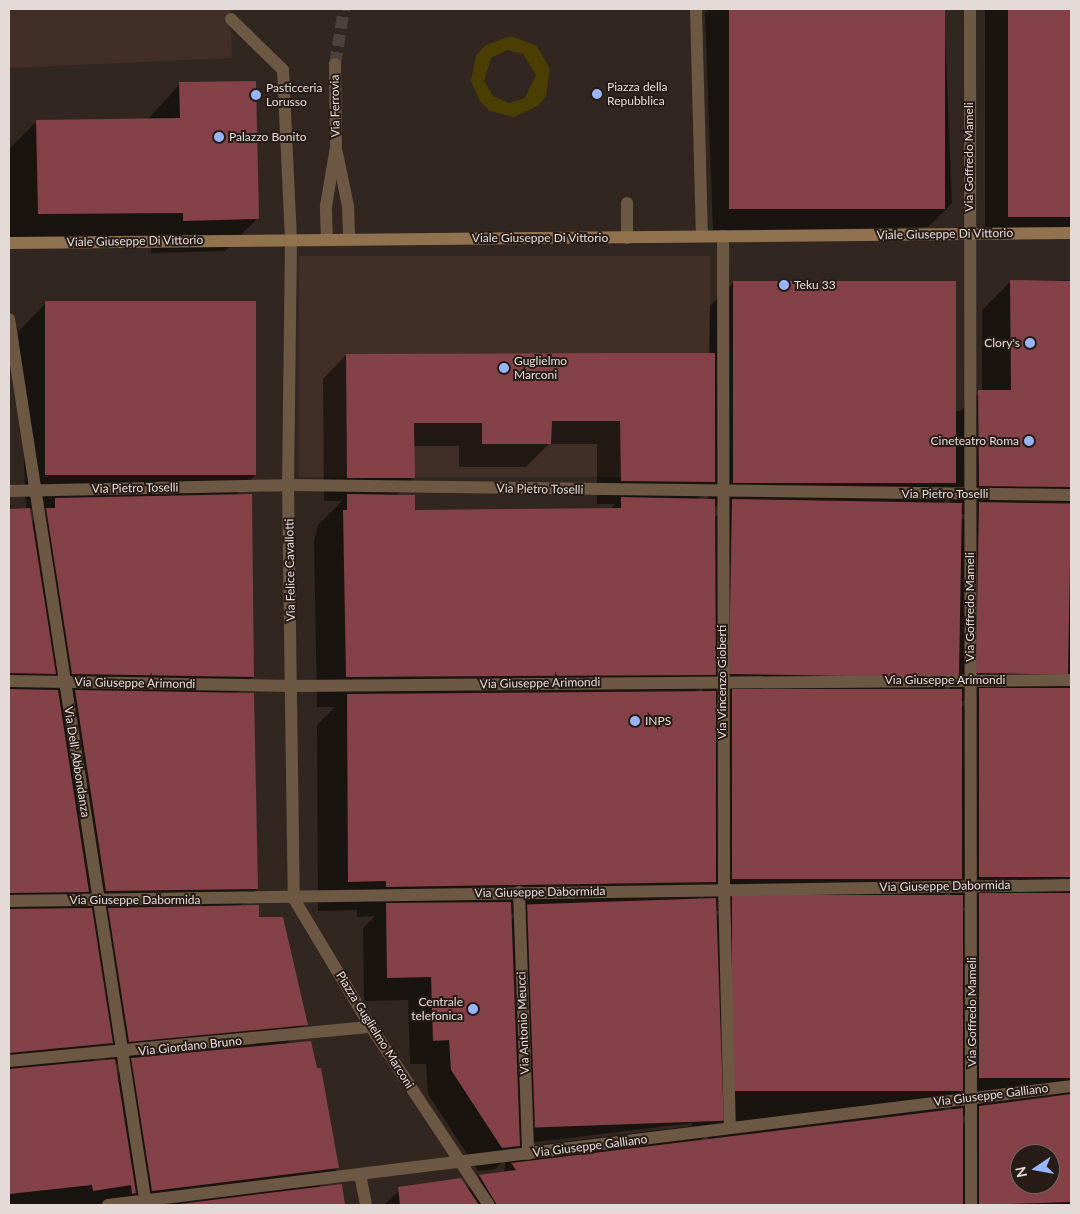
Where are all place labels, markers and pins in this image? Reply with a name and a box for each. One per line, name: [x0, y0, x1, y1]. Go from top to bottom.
place label: Piazza della Repubblica: [607, 80, 668, 108]
place label: Pasticceria Lorusso: [266, 81, 322, 109]
marker: Piazza della Repubblica: [591, 88, 603, 100]
marker: Pasticceria Lorusso: [250, 89, 262, 101]
place label: Palazzo Bonito: [229, 130, 307, 144]
marker: Palazzo Bonito: [213, 131, 225, 143]
place label: Teku 33: [794, 278, 836, 292]
marker: Teku 33: [778, 279, 790, 291]
place label: Clory's: [984, 336, 1020, 350]
marker: Clory's: [1024, 337, 1036, 349]
place label: Guglielmo Marconi: [514, 354, 567, 382]
marker: Guglielmo Marconi: [498, 362, 510, 374]
place label: Cineteatro Roma: [931, 434, 1019, 448]
marker: Cineteatro Roma: [1023, 435, 1035, 447]
place label: INPS: [645, 714, 671, 728]
marker: INPS: [629, 715, 641, 727]
place label: Centrale telefonica: [411, 995, 463, 1023]
marker: Centrale telefonica: [467, 1003, 479, 1015]

